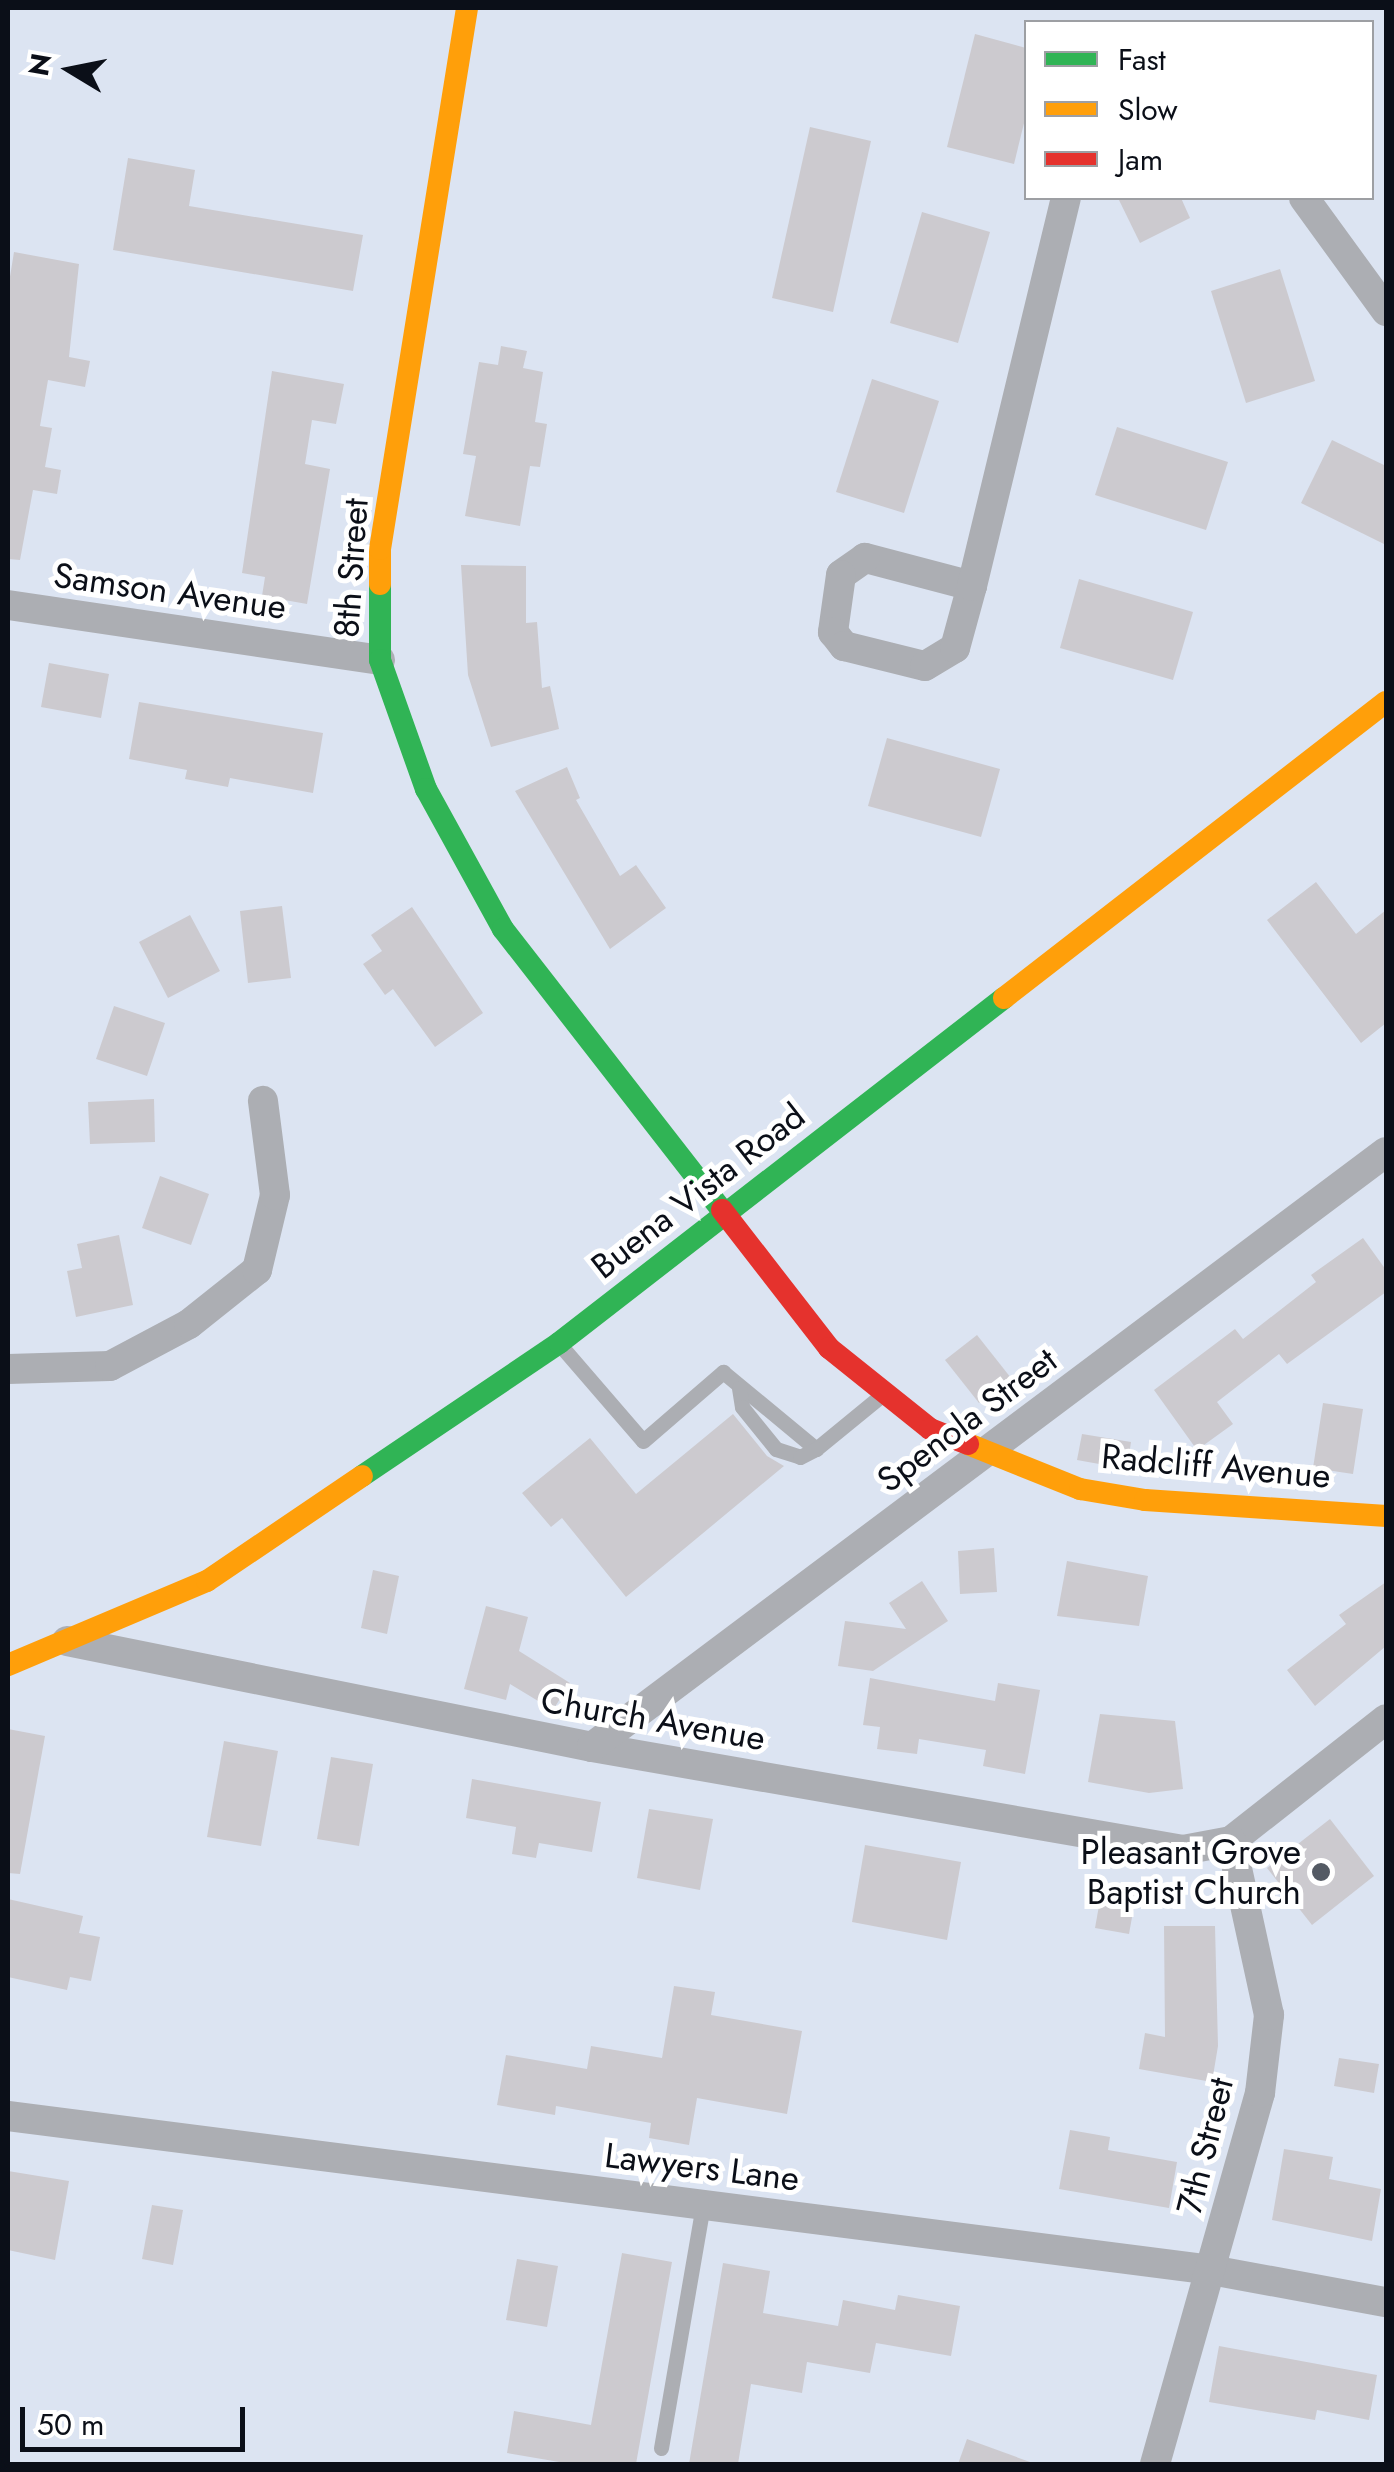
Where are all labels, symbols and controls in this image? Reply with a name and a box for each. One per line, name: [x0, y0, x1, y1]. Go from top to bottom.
north arrow: [20, 20, 120, 120]
legend: [1024, 20, 1374, 200]
text: Fast: [1118, 38, 1166, 81]
text: N: [18, 50, 62, 79]
text: Slow: [1118, 88, 1178, 131]
text: Jam: [1118, 138, 1163, 181]
street label: 8th Street: [325, 497, 377, 639]
street label: Samson Avenue: [51, 554, 289, 628]
street label: Buena Vista Road: [583, 1095, 813, 1287]
street label: Spenola Street: [869, 1339, 1065, 1501]
street label: Radcliff Avenue: [1100, 1435, 1332, 1497]
street label: Church Avenue: [538, 1679, 768, 1759]
place label: Pleasant Grove Baptist Church: [1081, 1831, 1301, 1913]
marker: Pleasant Grove Baptist Church: [1310, 1861, 1332, 1883]
street label: 7th Street: [1168, 2073, 1242, 2219]
street label: Lawyers Lane: [602, 2134, 802, 2200]
scale bar: [25, 2387, 250, 2449]
text: 50 m: [37, 2403, 104, 2446]

